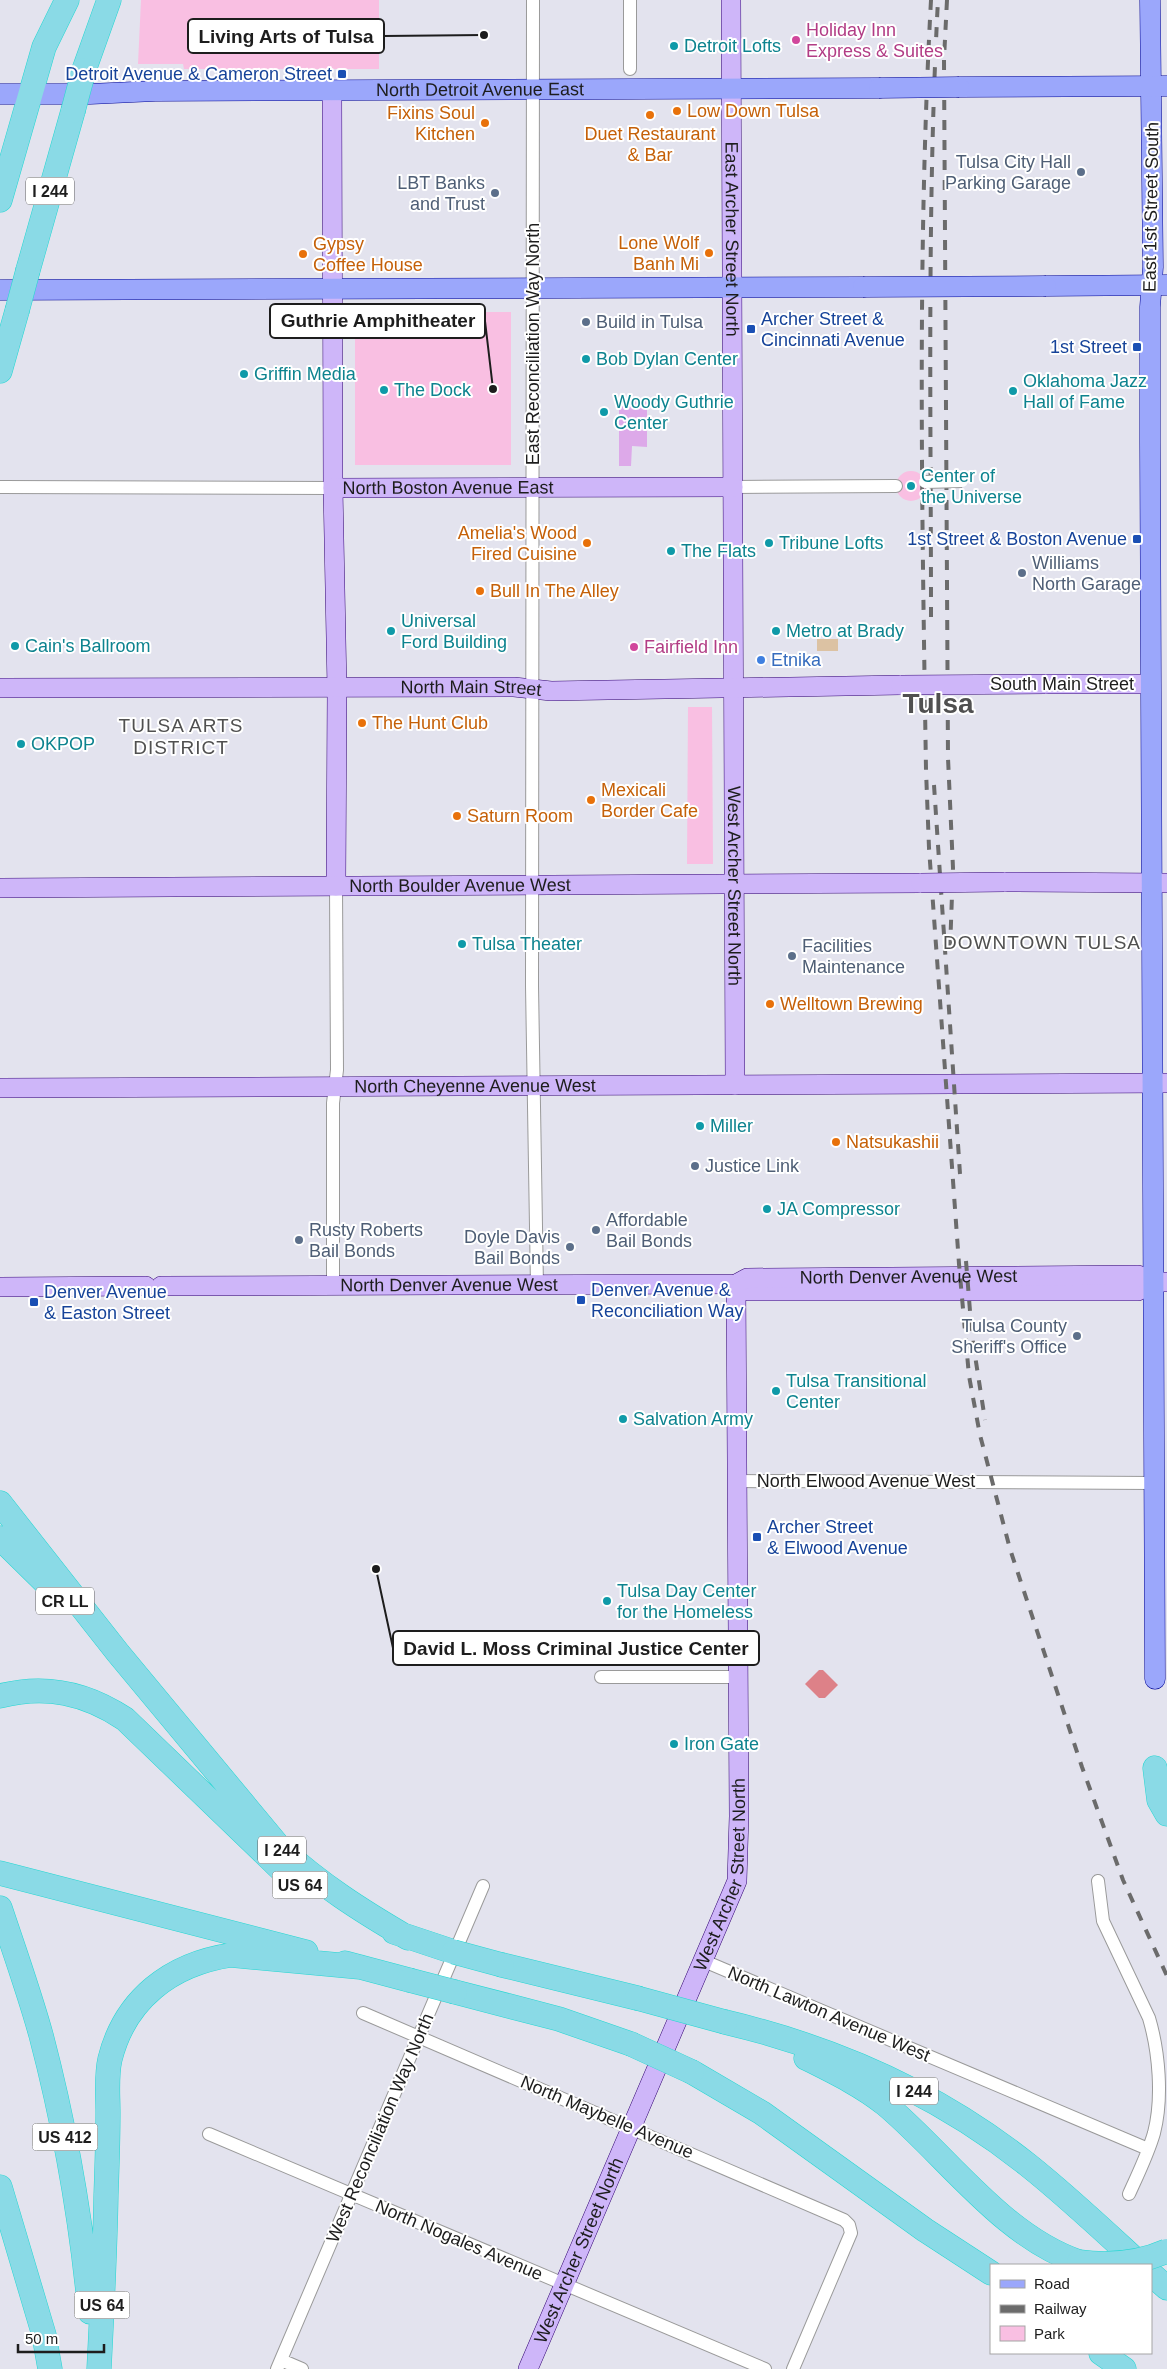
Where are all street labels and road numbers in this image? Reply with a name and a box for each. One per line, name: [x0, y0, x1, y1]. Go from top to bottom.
street label: North Detroit Avenue East: [376, 79, 584, 100]
street label: East 1st Street South: [1140, 122, 1162, 292]
street label: East Archer Street North: [722, 141, 742, 337]
road number: I 244: [26, 178, 74, 205]
street label: East Reconciliation Way North: [523, 223, 543, 465]
street label: North Boston Avenue East: [342, 477, 554, 498]
street label: South Main Street: [990, 674, 1134, 694]
street label: North Main Street: [400, 677, 543, 700]
street label: West Archer Street North: [724, 786, 745, 986]
street label: North Boulder Avenue West: [349, 875, 571, 896]
street label: North Cheyenne Avenue West: [354, 1075, 596, 1096]
street label: North Denver Avenue West: [800, 1266, 1017, 1288]
street label: North Denver Avenue West: [340, 1275, 558, 1295]
street label: North Elwood Avenue West: [757, 1471, 975, 1491]
road number: CR LL: [36, 1588, 94, 1614]
street label: West Archer Street North: [690, 1778, 749, 1974]
road number: I 244: [258, 1836, 306, 1864]
road number: US 64: [272, 1872, 328, 1898]
street label: North Lawton Avenue West: [725, 1962, 933, 2066]
street label: West Reconciliation Way North: [323, 2010, 437, 2246]
street label: North Maybelle Avenue: [518, 2071, 696, 2163]
road number: I 244: [890, 2078, 938, 2104]
road number: US 412: [32, 2124, 98, 2150]
street label: West Archer Street North: [530, 2155, 627, 2346]
street label: North Nogales Avenue: [372, 2196, 546, 2284]
road number: US 64: [74, 2292, 130, 2318]

